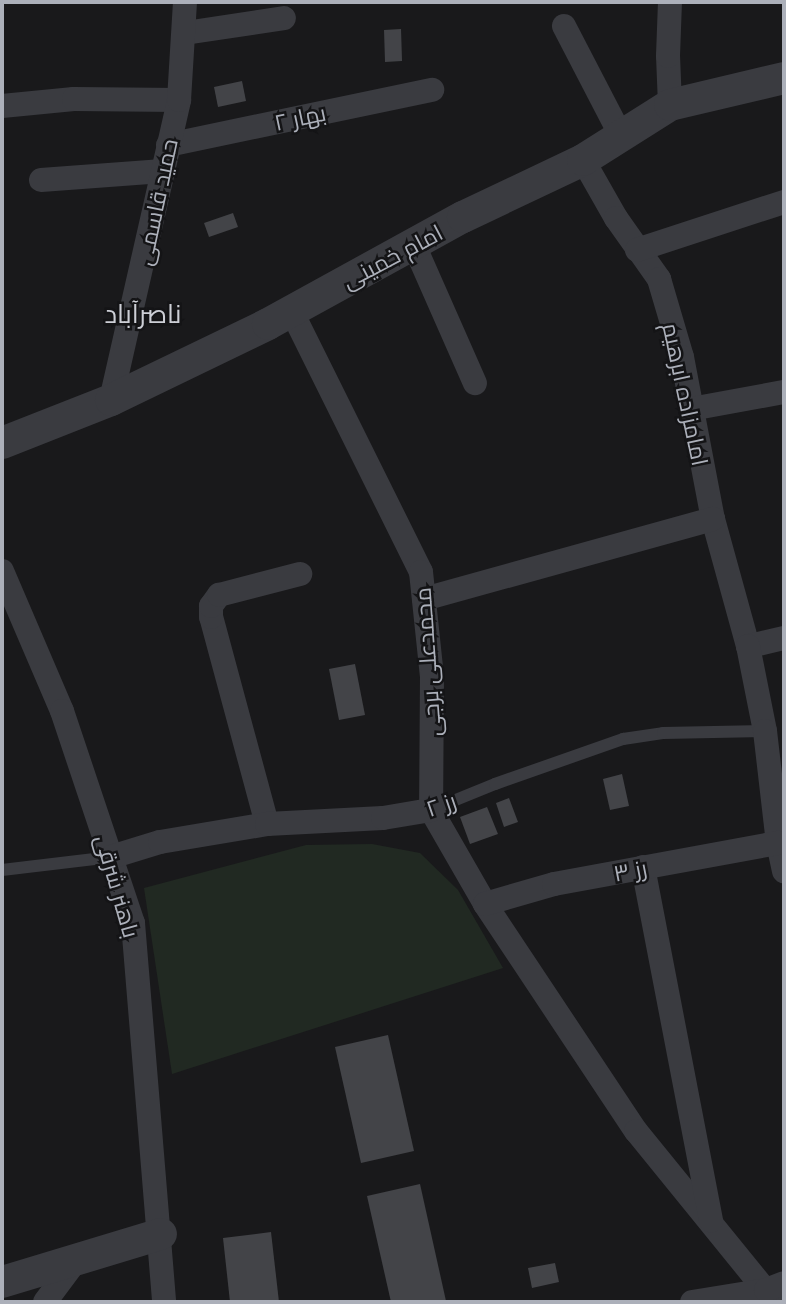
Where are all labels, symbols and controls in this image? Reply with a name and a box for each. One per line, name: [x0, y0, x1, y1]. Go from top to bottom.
street label: بهار ۲: [272, 98, 328, 136]
street label: حمید قاسمی: [129, 136, 183, 268]
street label: امام خمینی: [337, 218, 447, 294]
district label: ناصرآباد: [104, 298, 182, 330]
street label: امامزاده ابرهیم: [657, 320, 715, 468]
street label: محمدعلی برجی: [408, 586, 446, 738]
street label: رز ۲: [422, 786, 460, 822]
street label: باهنر شرقی: [90, 831, 146, 941]
street label: رز ۳: [611, 853, 649, 887]

